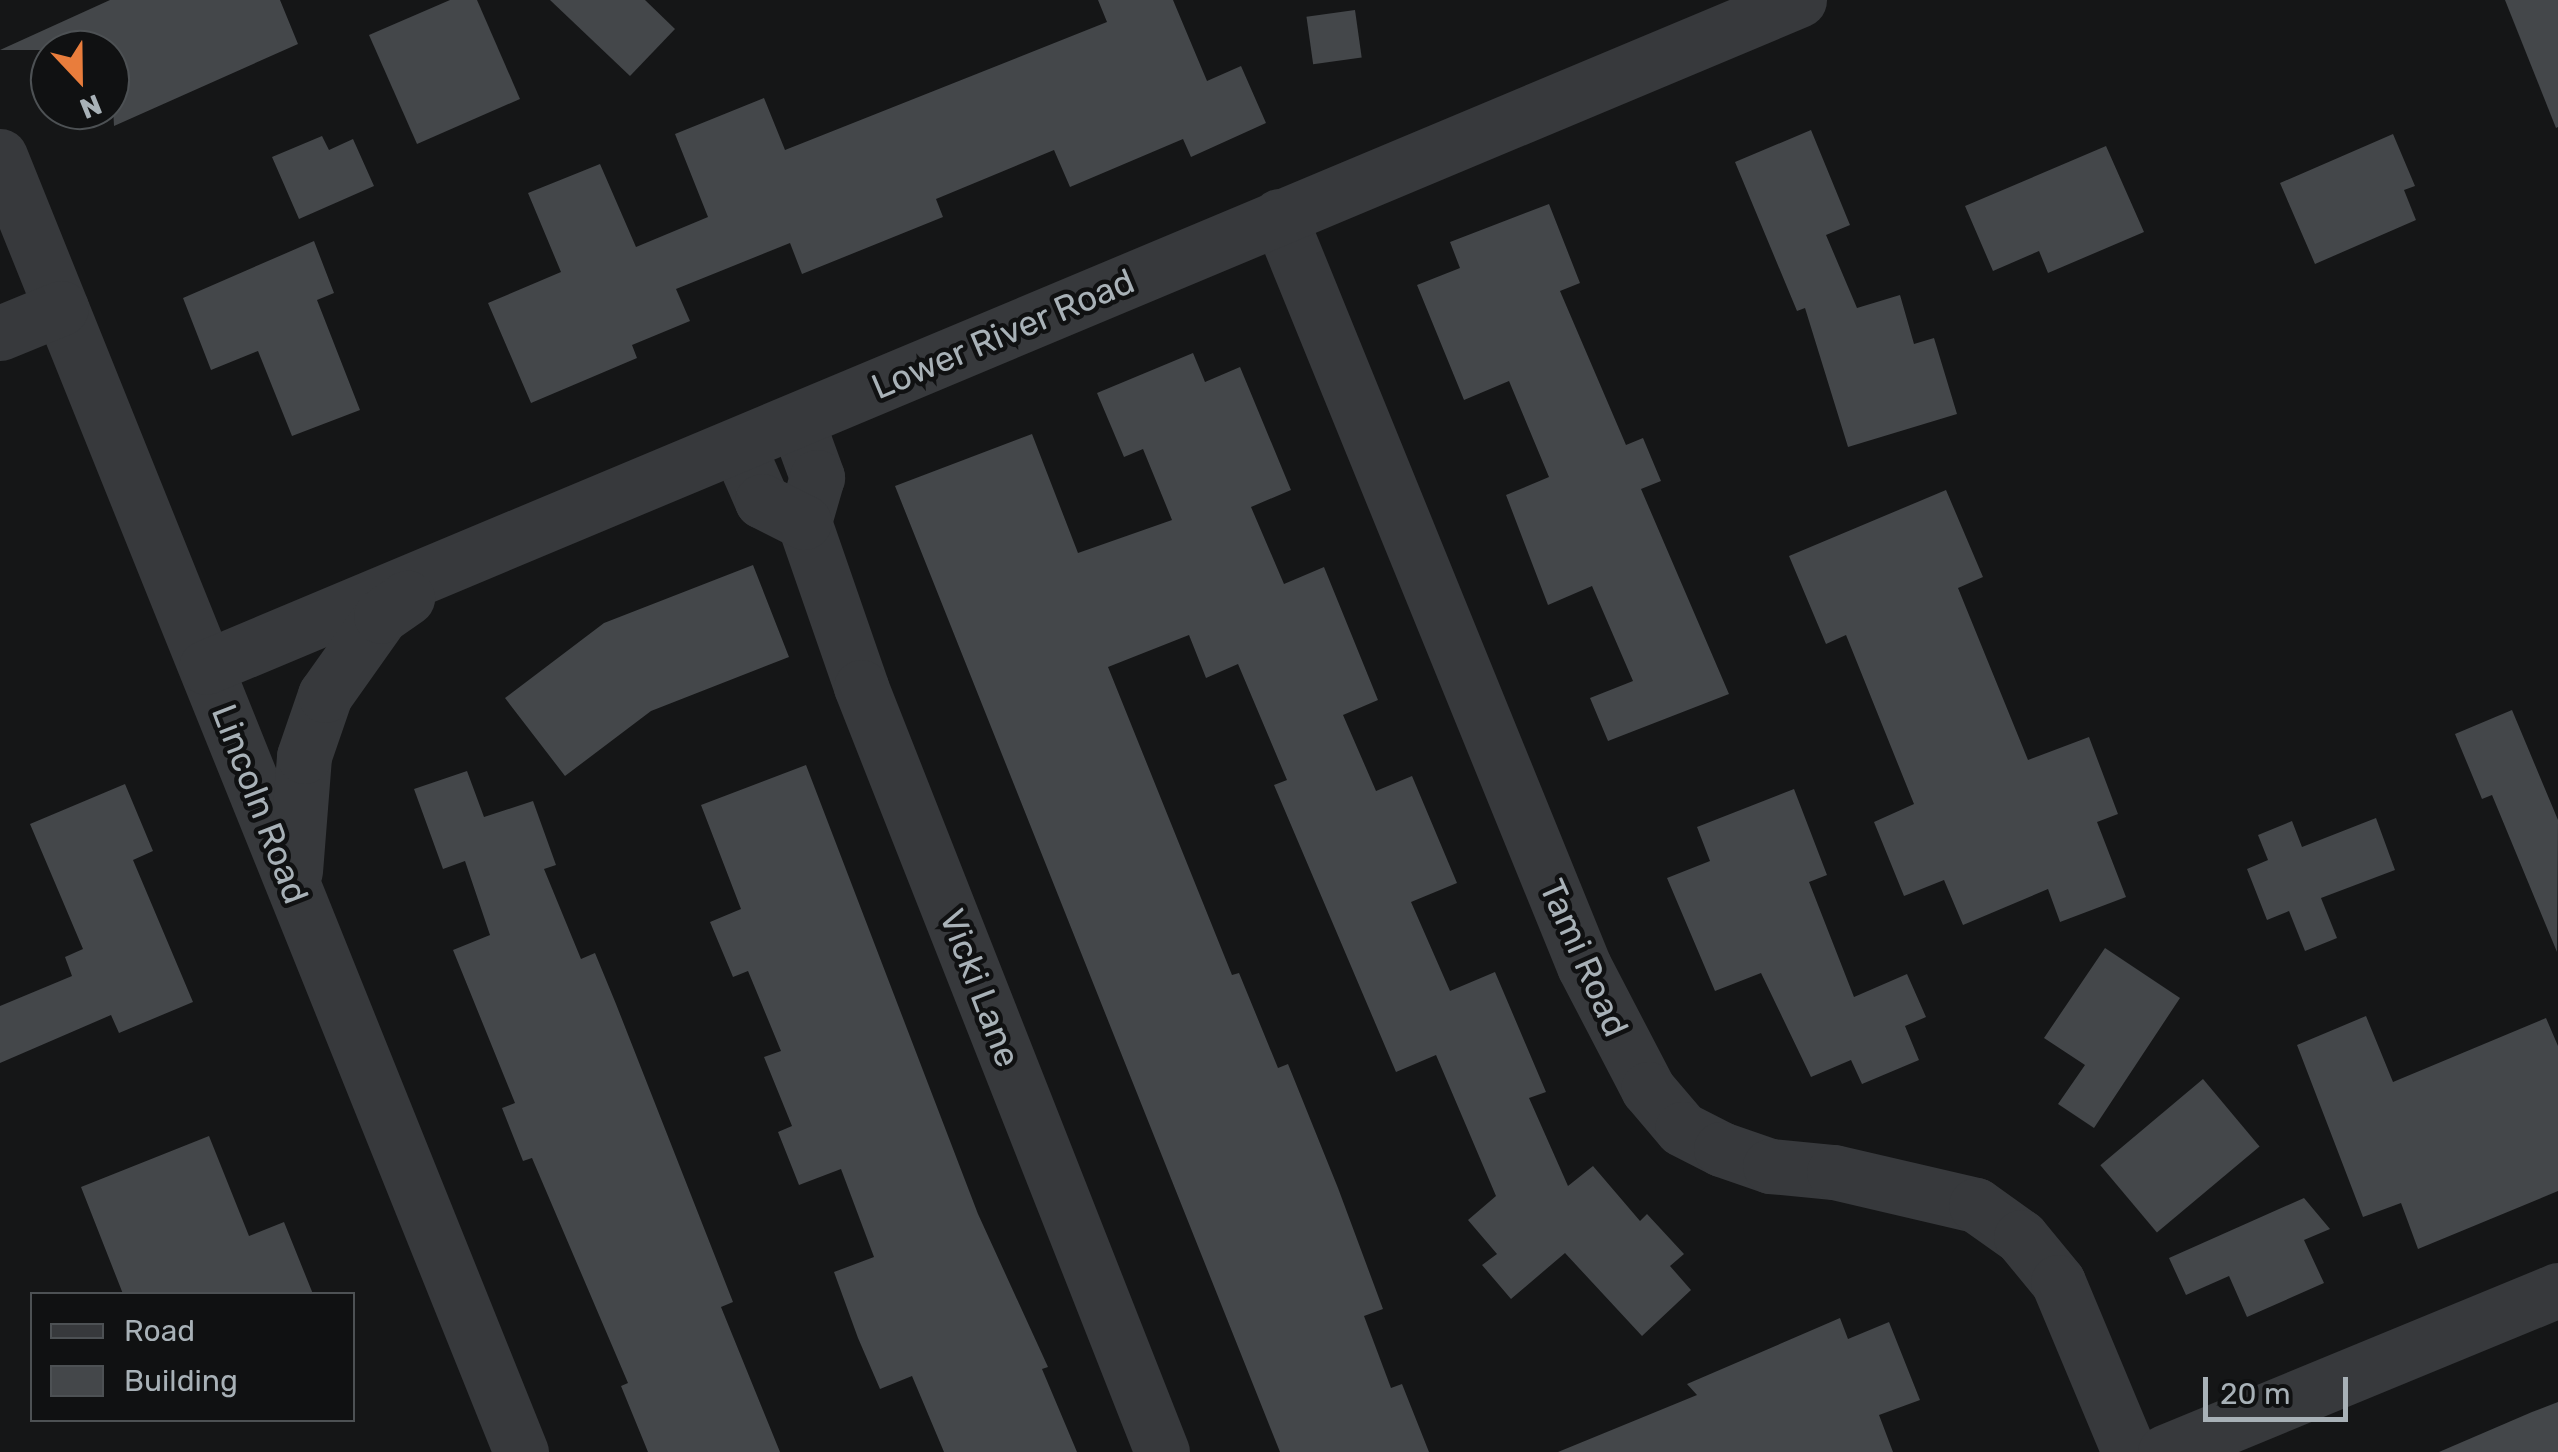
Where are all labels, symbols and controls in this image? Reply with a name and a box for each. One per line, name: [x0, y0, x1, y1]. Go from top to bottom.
north arrow: [30, 30, 130, 130]
text: N: [75, 87, 106, 125]
street label: Lower River Road: [865, 259, 1141, 409]
street label: Lincoln Road: [203, 698, 317, 910]
street label: Tami Road: [1531, 873, 1637, 1043]
street label: Vicki Lane: [931, 903, 1029, 1073]
legend: [30, 1292, 355, 1422]
text: Road: [124, 1313, 195, 1349]
scale bar: [2208, 1357, 2353, 1419]
text: Building: [124, 1363, 238, 1399]
text: 20 m: [2220, 1376, 2291, 1412]

